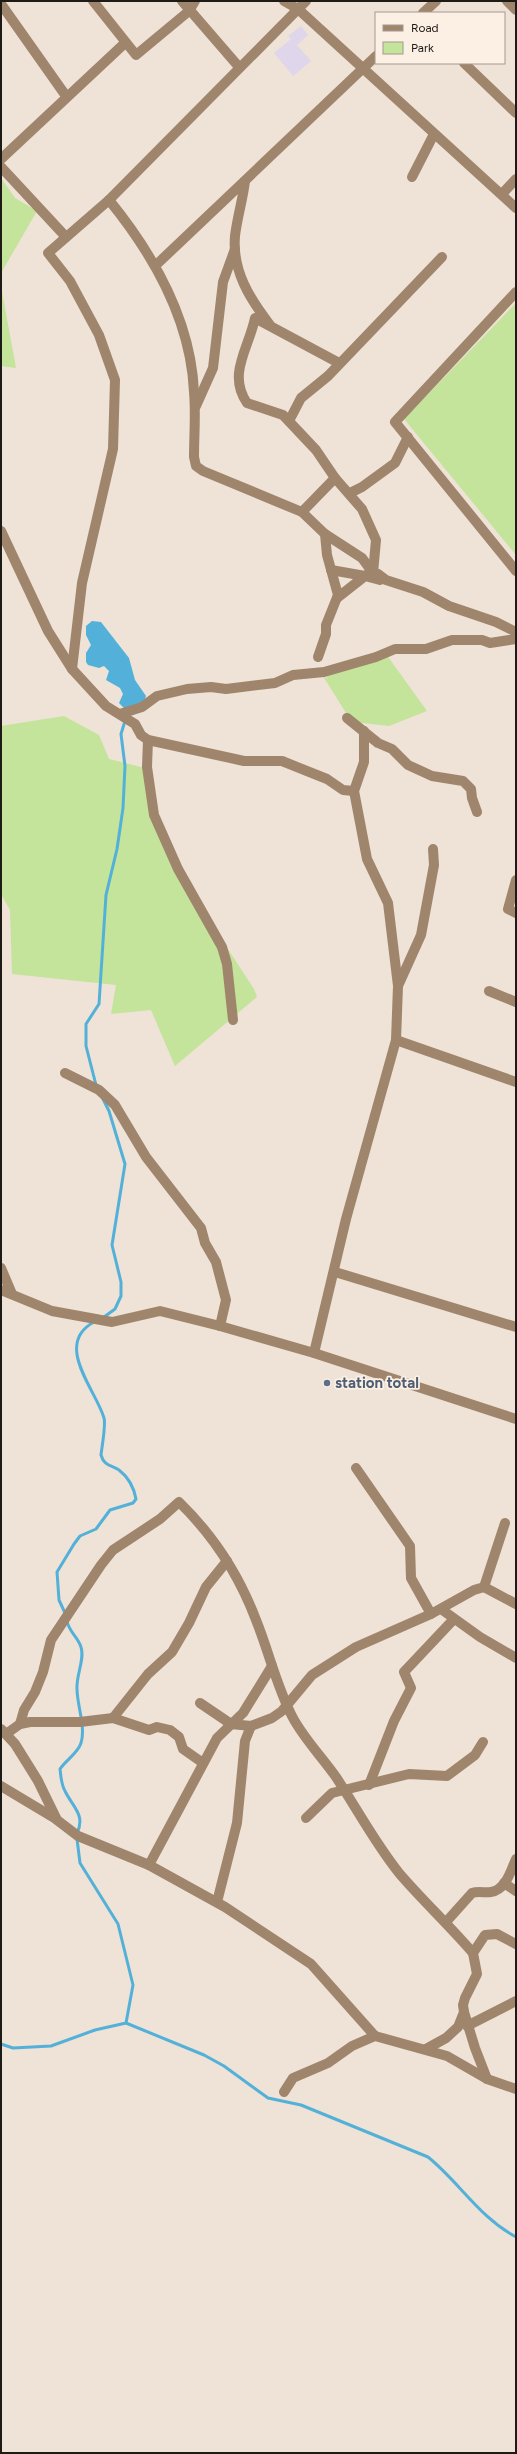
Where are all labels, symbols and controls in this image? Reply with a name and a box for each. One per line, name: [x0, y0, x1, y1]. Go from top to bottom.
legend: [375, 12, 505, 64]
text: Road: [411, 21, 439, 35]
text: Park: [411, 41, 434, 55]
place label: station total: [335, 1374, 419, 1392]
marker: station total: [322, 1378, 332, 1388]

